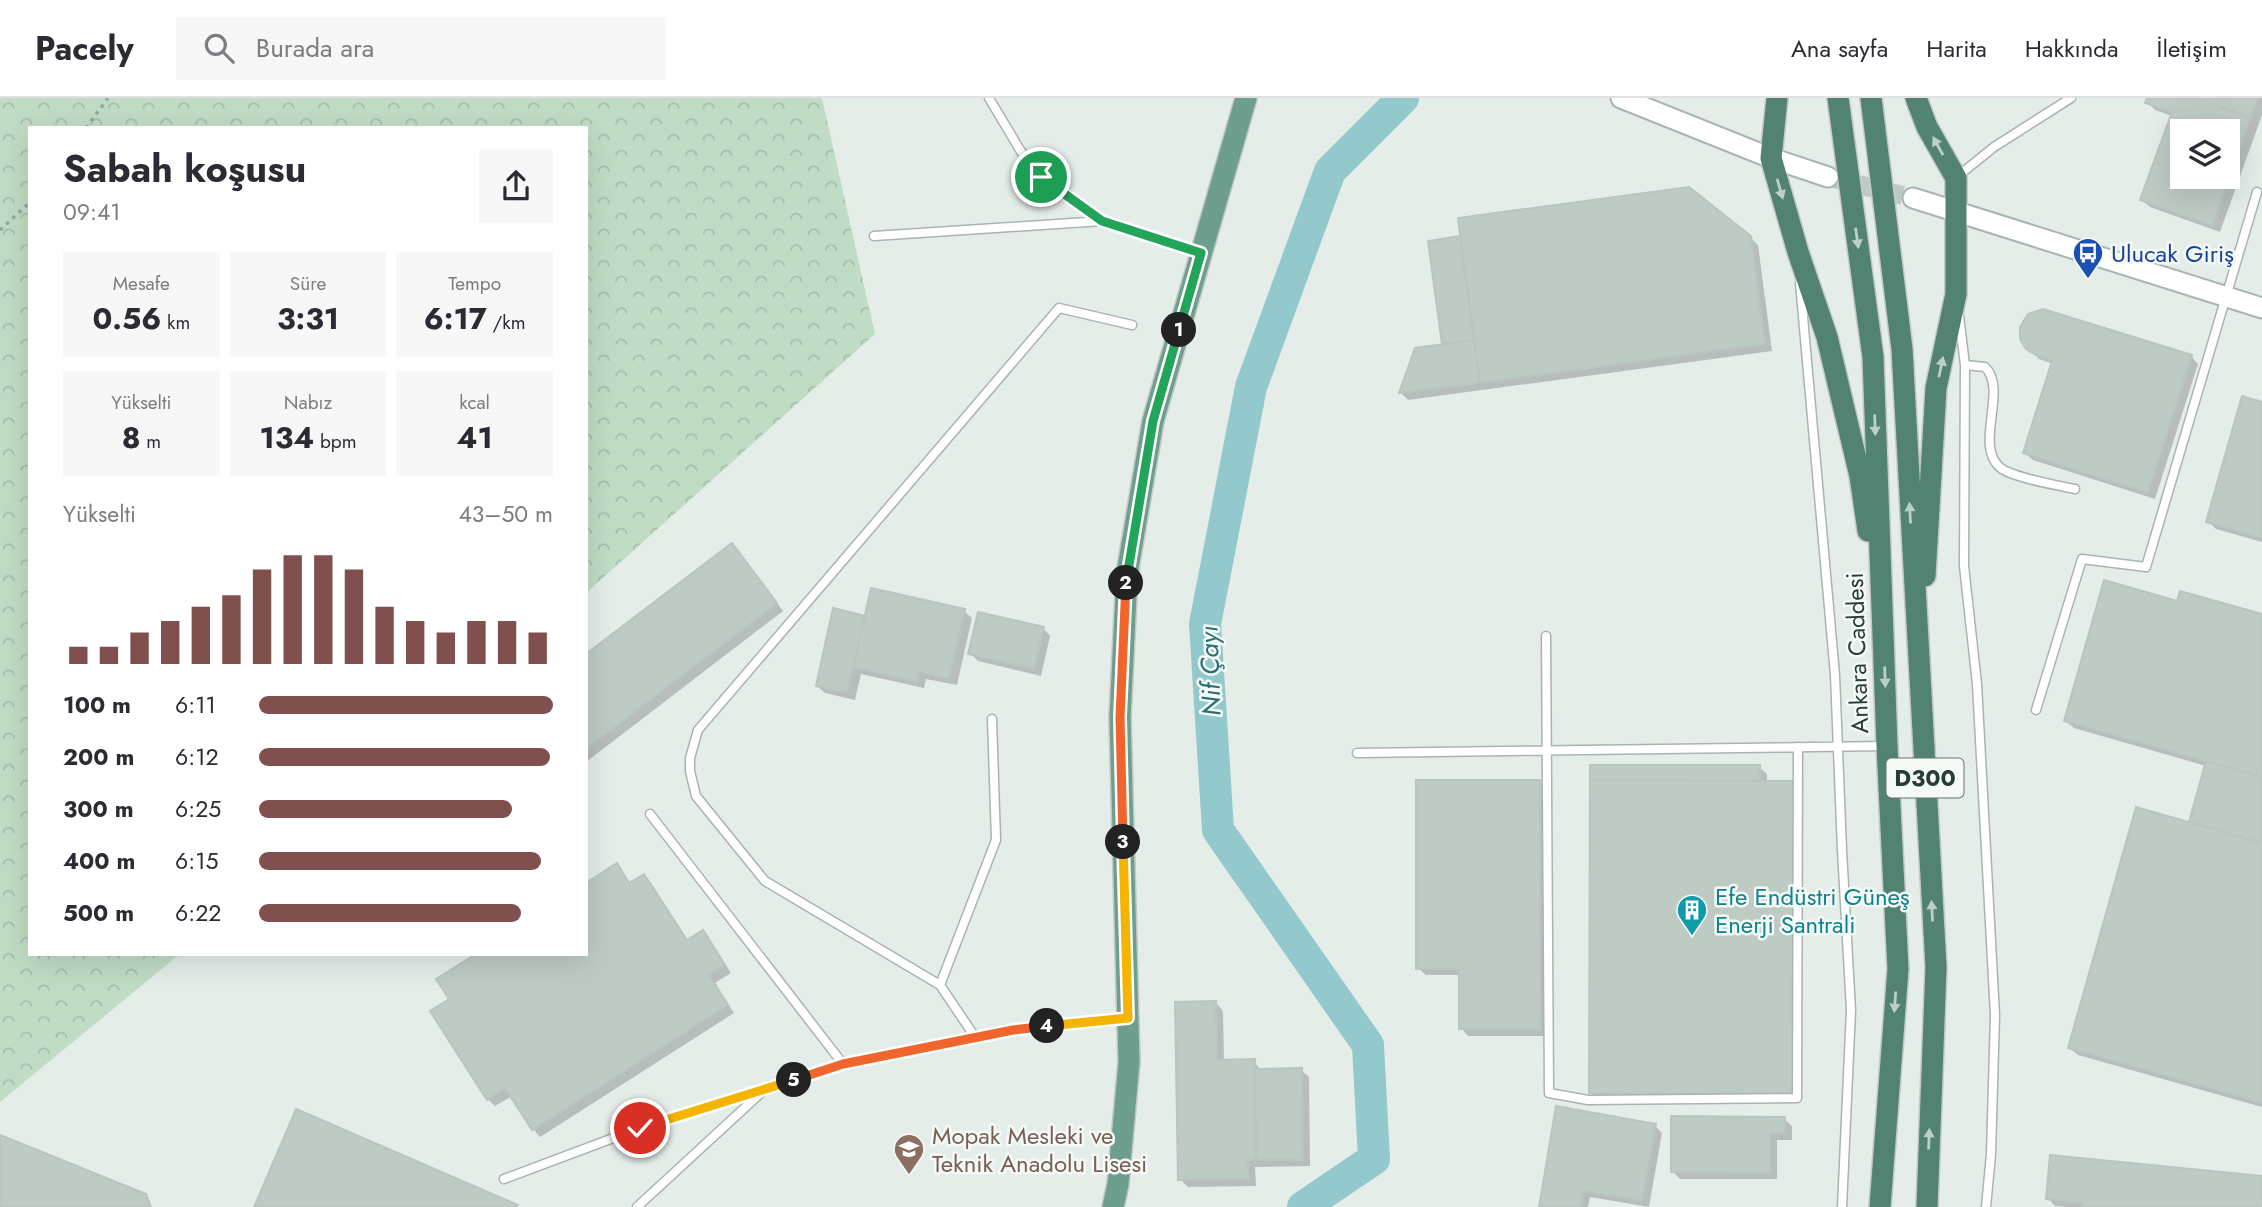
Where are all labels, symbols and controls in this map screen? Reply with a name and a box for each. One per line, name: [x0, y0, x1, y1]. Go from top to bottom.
search box: [176, 17, 666, 80]
text: Pacely: [35, 25, 134, 72]
icon: search: [200, 29, 238, 67]
text: Burada ara: [256, 29, 374, 67]
text: Ana sayfa: [1791, 31, 1888, 66]
text: Harita: [1926, 31, 1987, 66]
text: Hakkında: [2025, 31, 2119, 66]
text: İletişim: [2157, 31, 2227, 66]
map controls: [2170, 119, 2240, 189]
button: layers: [2170, 119, 2240, 189]
one-way arrow: [1932, 136, 1944, 155]
text: Sabah koşusu: [63, 141, 306, 196]
pin: [1011, 147, 1071, 207]
button: share: [479, 149, 553, 223]
icon: arrive: [1022, 158, 1060, 196]
one-way arrow: [1776, 179, 1786, 200]
text: 09:41: [63, 195, 121, 229]
one-way arrow: [1852, 228, 1863, 250]
bus stop icon: Ulucak Giriş: [2071, 236, 2105, 280]
place label: Ulucak Giriş: [2111, 236, 2234, 271]
text: Mesafe: [113, 270, 170, 297]
text: Süre: [290, 270, 326, 297]
text: Tempo: [448, 270, 501, 297]
text: 0.56: [92, 297, 161, 340]
text: 3:31: [277, 297, 339, 340]
text: 6:17: [424, 297, 487, 340]
text: km: [161, 309, 190, 336]
text: /km: [487, 309, 526, 336]
pin: 1: [1162, 313, 1196, 348]
text: 1: [1174, 316, 1183, 343]
one-way arrow: [1935, 356, 1946, 378]
text: Yükselti: [111, 389, 171, 416]
text: Nabız: [284, 389, 332, 416]
text: kcal: [459, 389, 490, 416]
one-way arrow: [1870, 414, 1881, 436]
text: 8: [122, 416, 140, 459]
text: 134: [259, 416, 314, 459]
text: 41: [457, 416, 493, 459]
text: m: [140, 428, 161, 455]
text: bpm: [314, 428, 357, 455]
text: Yükselti: [63, 497, 136, 531]
text: 43–50 m: [458, 497, 553, 531]
one-way arrow: [1904, 502, 1915, 524]
pin: 2: [1108, 566, 1144, 601]
text: 2: [1119, 569, 1132, 596]
street label: Ankara Caddesi: [1837, 572, 1877, 734]
water label: Nif Çayı: [1189, 625, 1231, 717]
one-way arrow: [1879, 666, 1890, 688]
text: 100 m: [63, 688, 131, 722]
text: 6:11: [175, 688, 216, 722]
text: 200 m: [63, 740, 134, 774]
text: 6:12: [175, 740, 219, 774]
road number: D300: [1886, 758, 1964, 798]
text: 300 m: [63, 792, 134, 826]
text: 6:25: [175, 792, 221, 826]
pin: 3: [1106, 824, 1140, 860]
text: 3: [1117, 828, 1128, 855]
text: 400 m: [63, 844, 135, 878]
text: 6:15: [175, 844, 218, 878]
place label: Efe Endüstri Güneş Enerji Santrali: [1715, 879, 1910, 942]
building icon: Efe Endüstri Güneş Enerji Santrali: [1675, 893, 1709, 937]
text: 500 m: [63, 896, 134, 930]
text: 6:22: [175, 896, 221, 930]
one-way arrow: [1927, 900, 1938, 922]
one-way arrow: [1889, 991, 1900, 1013]
pin: 4: [1030, 1009, 1064, 1044]
text: 4: [1040, 1012, 1053, 1039]
pin: 5: [776, 1062, 812, 1098]
text: 5: [787, 1066, 800, 1093]
pin: [610, 1098, 670, 1158]
icon: check: [621, 1109, 659, 1147]
place label: Mopak Mesleki ve Teknik Anadolu Lisesi: [932, 1118, 1147, 1181]
one-way arrow: [1924, 1128, 1935, 1150]
school or university icon: Mopak Mesleki ve Teknik Anadolu Lisesi: [892, 1132, 926, 1176]

